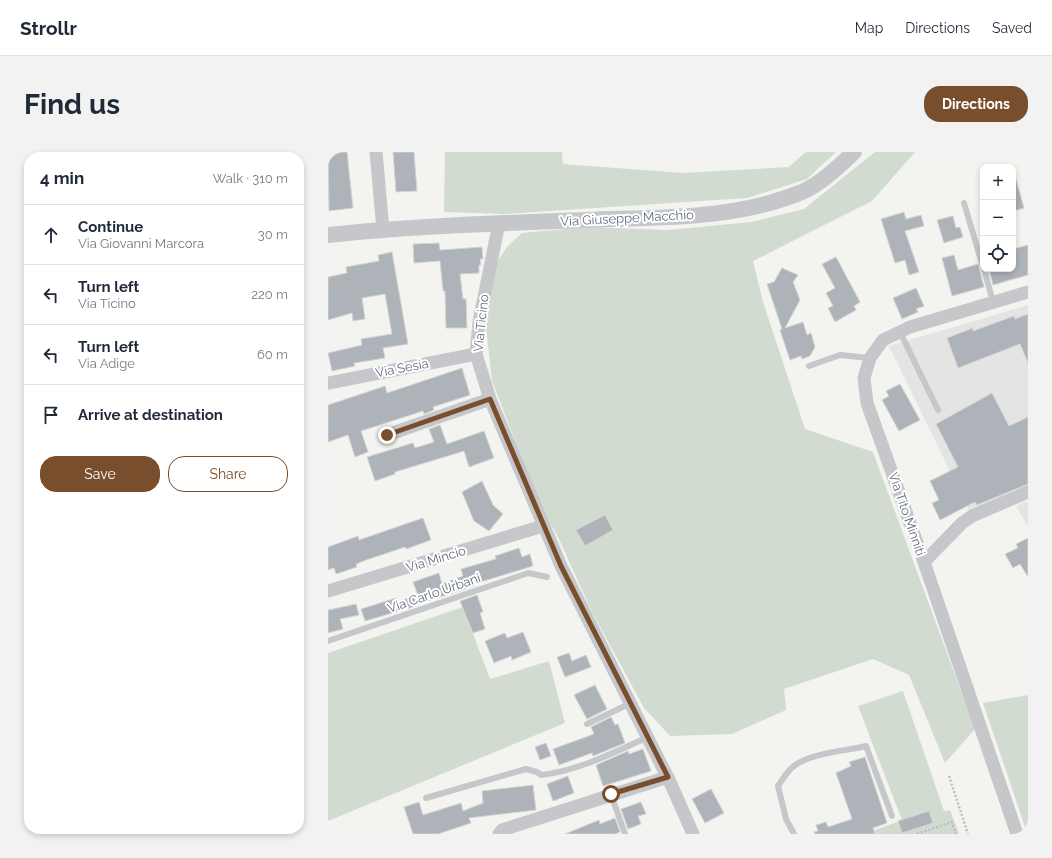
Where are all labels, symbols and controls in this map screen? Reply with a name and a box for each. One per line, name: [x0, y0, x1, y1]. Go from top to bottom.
text: Strollr: [20, 17, 77, 39]
text: Map: [855, 20, 883, 36]
text: Directions: [905, 20, 970, 36]
text: Saved: [992, 20, 1032, 36]
button: Directions: [924, 86, 1028, 122]
text: Find us: [24, 88, 120, 121]
map controls: [980, 164, 1016, 272]
button: +: [980, 164, 1016, 200]
text: 4 min: [40, 168, 84, 188]
text: Walk · 310 m: [213, 171, 288, 186]
button: −: [980, 200, 1016, 236]
street label: Via Giuseppe Macchio: [560, 207, 694, 229]
text: Continue: [78, 218, 143, 236]
icon: ahead: [40, 224, 62, 246]
text: 30 m: [258, 227, 288, 242]
text: Via Giovanni Marcora: [78, 236, 204, 251]
button: locate: [980, 236, 1016, 272]
text: Turn left: [78, 278, 139, 296]
icon: left: [40, 284, 62, 306]
text: 220 m: [251, 287, 288, 302]
street label: Via Ticino: [471, 293, 492, 352]
text: Via Ticino: [78, 296, 136, 311]
text: Turn left: [78, 338, 139, 356]
icon: left: [40, 344, 62, 366]
text: 60 m: [257, 347, 288, 362]
text: Via Adige: [78, 356, 135, 371]
street label: Via Sesia: [374, 356, 430, 380]
icon: arrive: [40, 404, 62, 426]
text: Arrive at destination: [78, 406, 223, 424]
route end: [378, 426, 396, 444]
button: Save: [40, 456, 160, 492]
button: Share: [168, 456, 288, 492]
street label: Via Tito Minniti: [886, 470, 928, 558]
street label: Via Mincio: [404, 543, 468, 575]
street label: Via Carlo Urbani: [386, 570, 482, 616]
route start: [602, 785, 620, 803]

